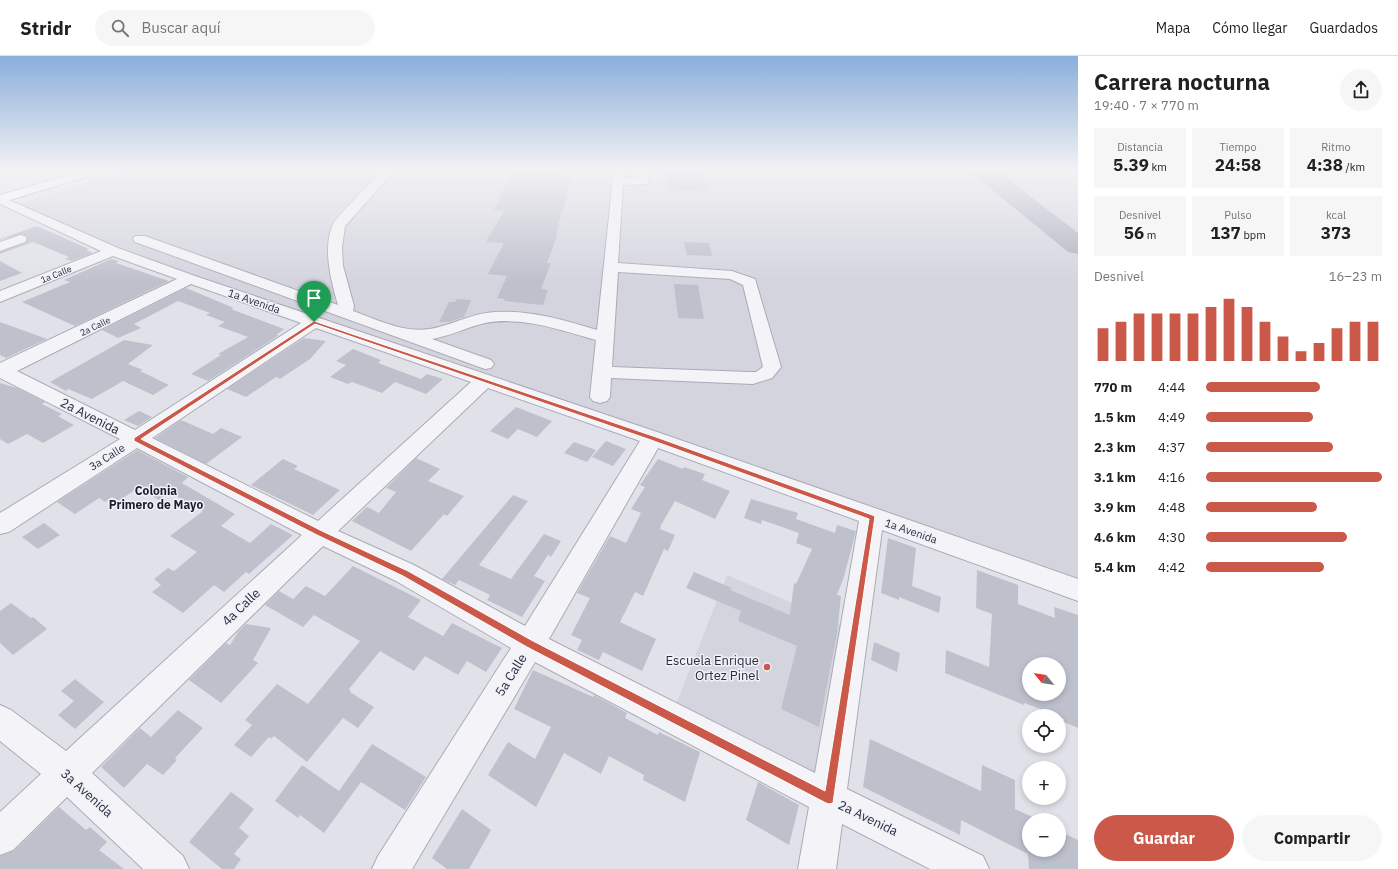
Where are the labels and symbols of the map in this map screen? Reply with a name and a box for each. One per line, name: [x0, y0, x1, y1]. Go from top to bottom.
street label: 1a Calle: [39, 263, 73, 285]
pin: [297, 281, 331, 322]
street label: 1a Avenida: [226, 286, 282, 317]
street label: 2a Calle: [78, 314, 112, 338]
street label: 2a Avenida: [57, 394, 123, 438]
street label: 3a Calle: [86, 441, 128, 473]
district label: Colonia Primero de Mayo: [109, 483, 203, 512]
street label: 1a Avenida: [883, 516, 939, 547]
street label: 4a Calle: [218, 585, 264, 629]
street label: 5a Calle: [491, 651, 531, 699]
place label: Escuela Enrique Ortez Pinel: [665, 652, 759, 684]
north arrow: [1022, 657, 1066, 701]
marker: Escuela Enrique Ortez Pinel: [762, 662, 772, 672]
street label: 3a Avenida: [57, 765, 117, 821]
street label: 2a Avenida: [835, 796, 901, 840]

